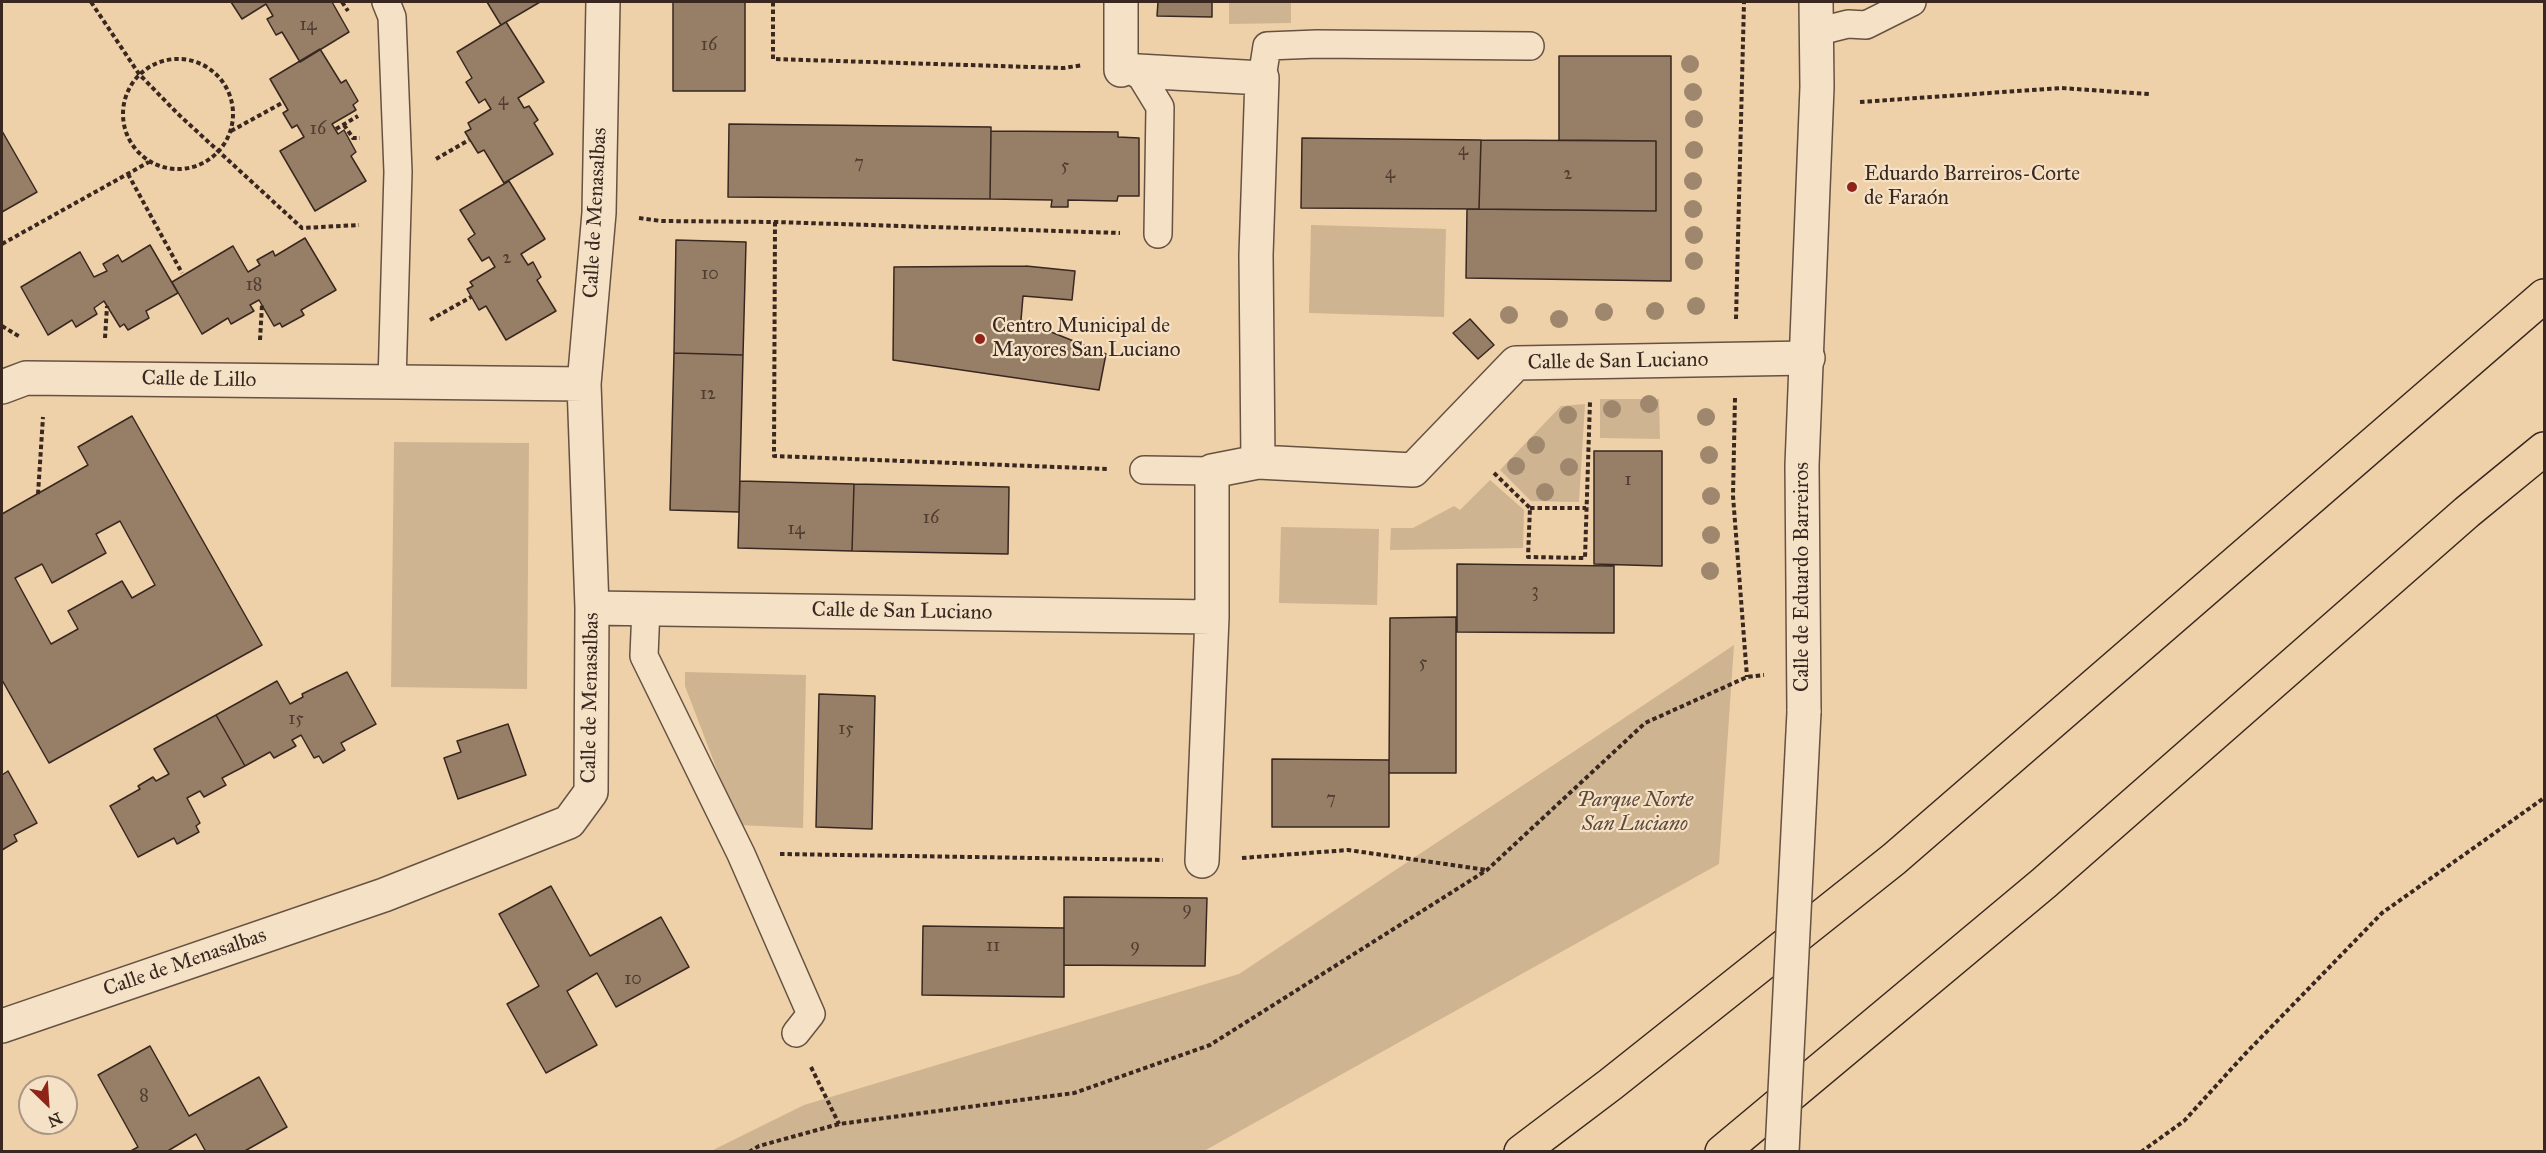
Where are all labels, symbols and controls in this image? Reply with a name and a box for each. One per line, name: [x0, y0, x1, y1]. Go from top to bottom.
house number: 14: [299, 15, 317, 37]
house number: 16: [701, 35, 717, 57]
house number: 4: [498, 90, 508, 112]
house number: 16: [310, 119, 326, 141]
street label: Calle de Menasalbas: [579, 127, 613, 299]
house number: 4: [1458, 140, 1468, 162]
house number: 7: [854, 153, 864, 175]
house number: 5: [1061, 156, 1069, 178]
place label: Eduardo Barreiros-Corte de Faraón: [1864, 162, 2080, 212]
house number: 4: [1385, 163, 1395, 185]
house number: 2: [1564, 164, 1572, 186]
marker: Eduardo Barreiros-Corte de Faraón: [1845, 180, 1859, 194]
house number: 2: [503, 248, 511, 270]
house number: 10: [701, 264, 719, 286]
house number: 18: [246, 275, 262, 297]
place label: Centro Municipal de Mayores San Luciano: [992, 314, 1180, 364]
marker: Centro Municipal de Mayores San Luciano: [973, 332, 987, 346]
street label: Calle de San Luciano: [1527, 348, 1709, 376]
street label: Calle de Lillo: [141, 366, 257, 394]
house number: 12: [700, 384, 716, 406]
street label: Calle de Eduardo Barreiros: [1790, 462, 1816, 692]
house number: 1: [1624, 470, 1632, 492]
house number: 16: [923, 508, 939, 530]
house number: 14: [787, 519, 805, 541]
house number: 3: [1531, 581, 1539, 603]
street label: Calle de San Luciano: [811, 598, 993, 626]
street label: Calle de Menasalbas: [577, 612, 605, 784]
house number: 5: [1419, 653, 1427, 675]
house number: 15: [288, 709, 304, 731]
house number: 15: [838, 719, 854, 741]
park label: Parque Norte San Luciano: [1577, 788, 1693, 838]
house number: 7: [1326, 789, 1336, 811]
house number: 9: [1182, 899, 1192, 921]
street label: Calle de Menasalbas: [100, 923, 270, 1003]
house number: 11: [986, 936, 1000, 958]
house number: 9: [1130, 936, 1140, 958]
house number: 10: [624, 969, 642, 991]
north arrow: [18, 1075, 78, 1135]
house number: 8: [139, 1086, 149, 1108]
text: N: [45, 1108, 65, 1131]

